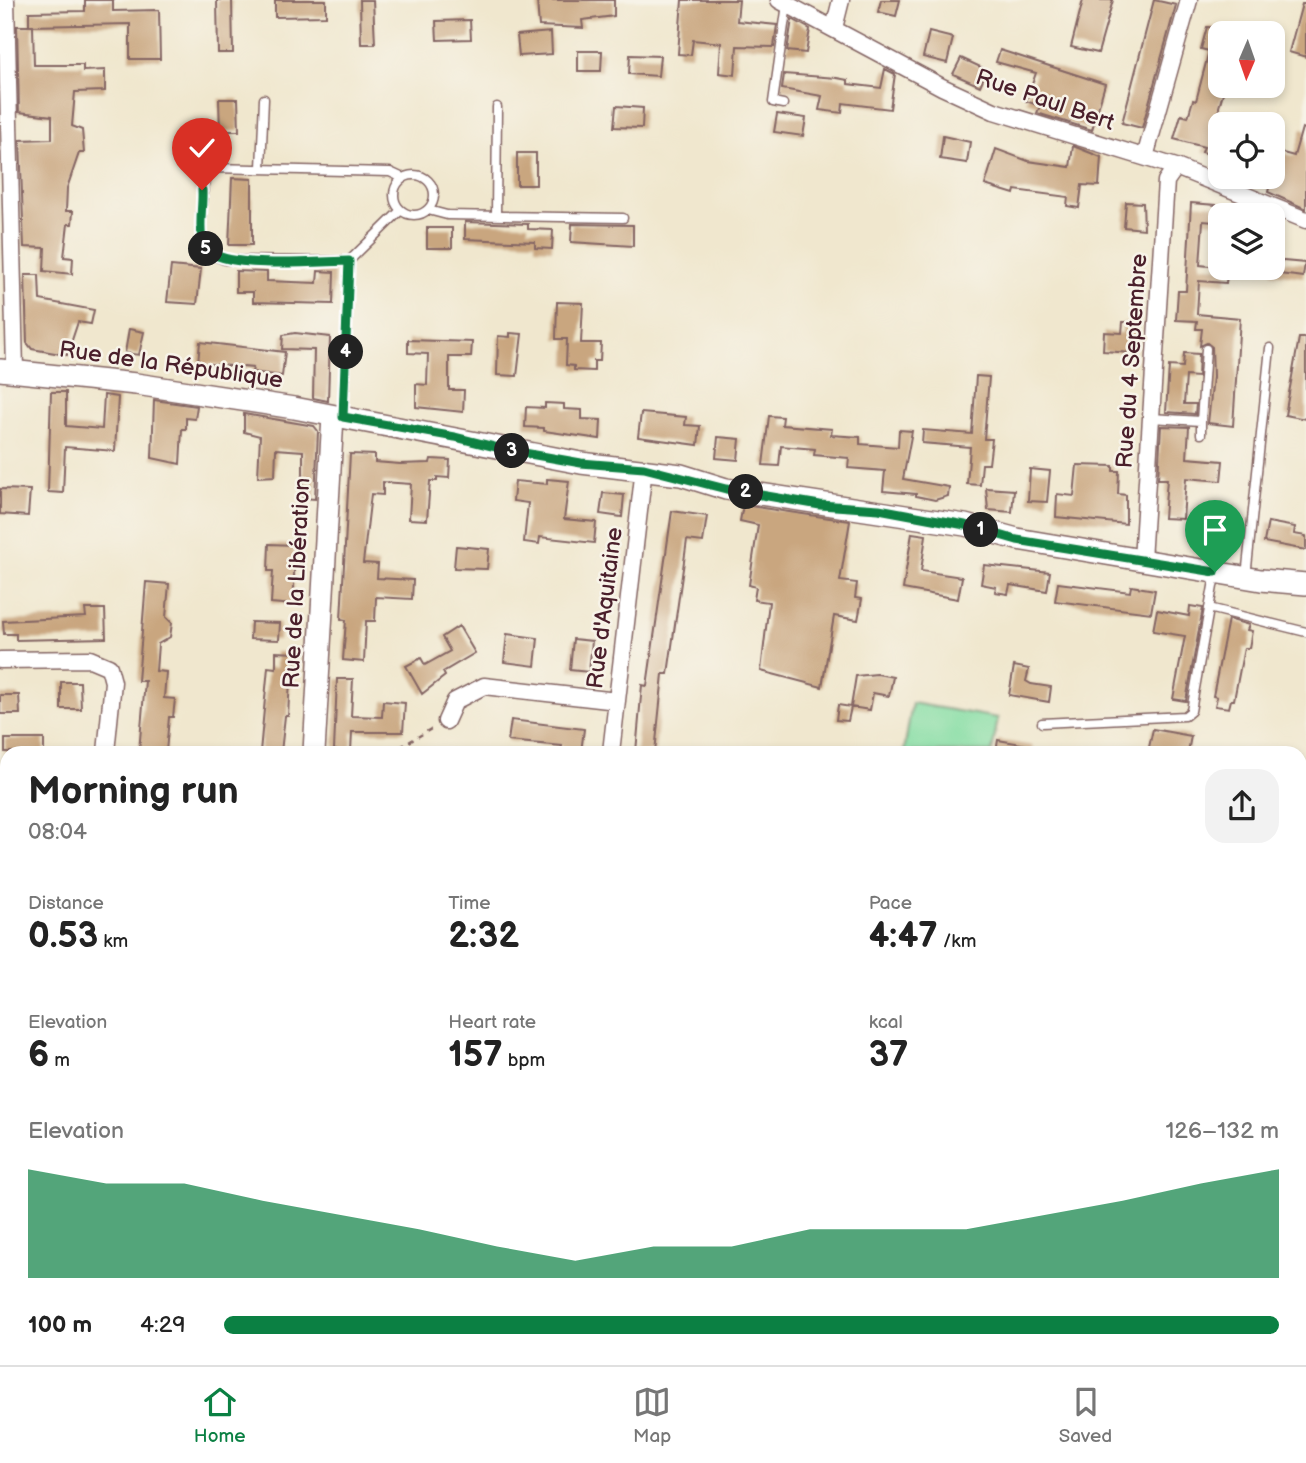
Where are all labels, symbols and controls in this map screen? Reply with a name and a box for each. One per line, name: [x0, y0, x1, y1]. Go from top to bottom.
north arrow: [1208, 21, 1284, 98]
map controls: [1208, 21, 1285, 280]
street label: Rue Paul Bert: [972, 63, 1118, 137]
button: locate: [1208, 112, 1285, 189]
pin: [172, 118, 232, 190]
icon: check: [183, 129, 221, 167]
button: layers: [1208, 203, 1285, 280]
pin: 5: [188, 232, 224, 266]
text: 5: [200, 237, 211, 260]
street label: Rue du 4 Septembre: [1111, 253, 1153, 469]
pin: 4: [328, 334, 364, 370]
street label: Rue de la République: [57, 335, 285, 395]
text: 4: [340, 340, 351, 363]
pin: 3: [494, 434, 530, 468]
text: 3: [506, 439, 517, 462]
pin: 2: [728, 475, 764, 510]
street label: Rue de la Libération: [277, 477, 317, 689]
text: 2: [740, 480, 751, 503]
pin: [1185, 500, 1245, 572]
icon: arrive: [1196, 511, 1234, 549]
pin: 1: [964, 512, 998, 548]
text: 1: [977, 518, 985, 541]
street label: Rue d'Aquitaine: [581, 526, 629, 690]
text: Morning run: [28, 769, 239, 814]
button: share: [1205, 769, 1279, 843]
text: 08:04: [28, 818, 87, 846]
text: Distance: [28, 892, 104, 915]
text: Time: [448, 892, 490, 915]
text: Pace: [869, 892, 912, 915]
text: 0.53: [28, 915, 98, 958]
text: 2:32: [448, 915, 519, 958]
text: 4:47: [869, 915, 938, 958]
text: km: [98, 930, 128, 953]
text: /km: [938, 930, 976, 953]
text: Elevation: [28, 1011, 107, 1034]
text: Heart rate: [448, 1011, 536, 1034]
text: kcal: [869, 1011, 903, 1034]
text: 6: [28, 1034, 49, 1077]
text: 157: [448, 1034, 503, 1077]
text: 37: [869, 1034, 908, 1077]
text: m: [49, 1049, 70, 1072]
text: bpm: [503, 1049, 545, 1072]
text: Elevation: [28, 1117, 124, 1145]
text: 126–132 m: [1165, 1117, 1279, 1145]
text: 100 m: [28, 1311, 92, 1339]
text: 4:29: [140, 1311, 186, 1339]
tab: Home: [194, 1383, 245, 1448]
tab: Map: [633, 1383, 671, 1448]
tab: Saved: [1059, 1383, 1112, 1448]

